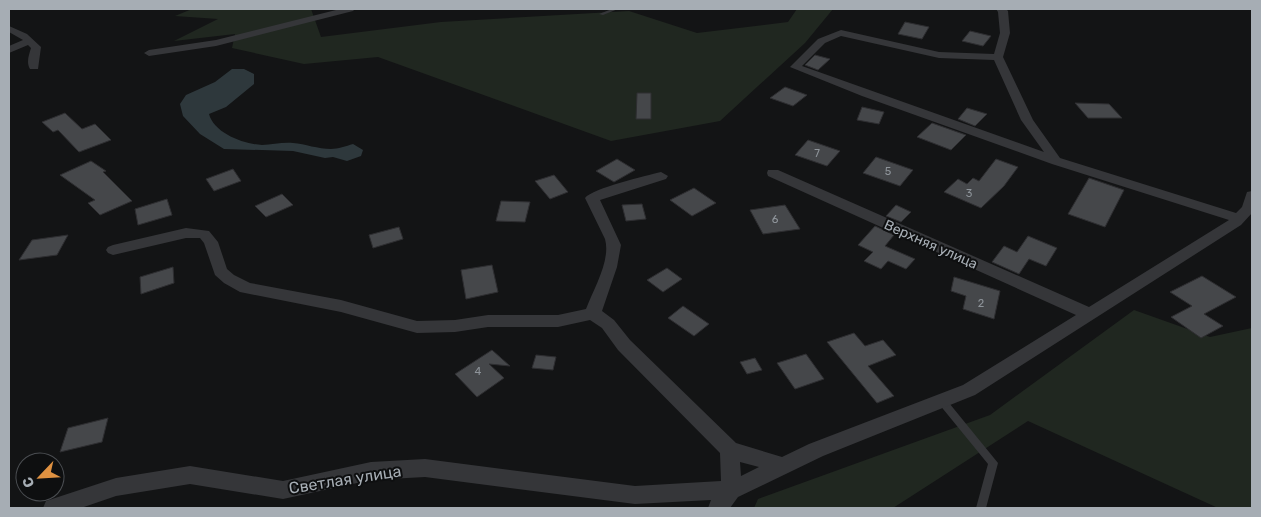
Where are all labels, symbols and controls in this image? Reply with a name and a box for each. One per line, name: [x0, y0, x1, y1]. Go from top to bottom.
house number: 7: [814, 147, 820, 160]
house number: 5: [885, 165, 892, 178]
house number: 3: [966, 187, 973, 200]
house number: 6: [772, 213, 779, 226]
street label: Верхняя улица: [881, 216, 980, 273]
house number: 2: [978, 297, 984, 310]
house number: 4: [475, 365, 482, 378]
north arrow: [15, 452, 65, 502]
street label: Светлая улица: [288, 461, 403, 498]
text: С: [19, 474, 38, 490]

